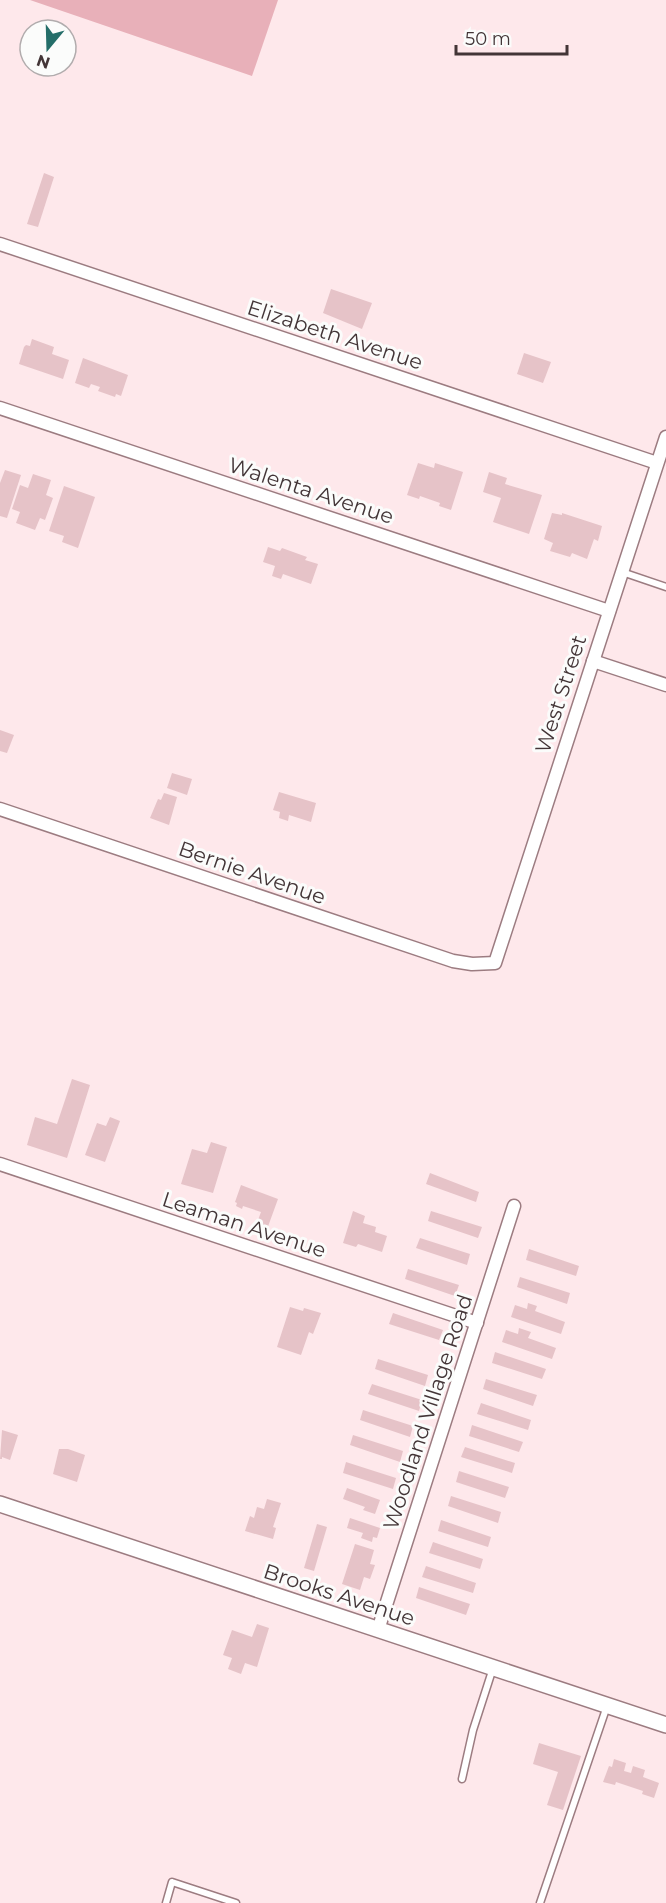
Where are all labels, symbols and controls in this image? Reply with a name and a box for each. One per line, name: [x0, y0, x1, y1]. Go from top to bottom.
north arrow: [18, 18, 78, 78]
scale bar: [456, 18, 567, 56]
text: 50 m: [465, 28, 511, 50]
text: N: [34, 51, 52, 73]
street label: Elizabeth Avenue: [244, 294, 426, 375]
street label: Walenta Avenue: [225, 452, 397, 529]
street label: West Street: [530, 632, 591, 756]
street label: Bernie Avenue: [175, 836, 329, 909]
street label: Leaman Avenue: [159, 1186, 329, 1263]
street label: Woodland Village Road: [378, 1291, 477, 1533]
street label: Brooks Avenue: [260, 1558, 418, 1631]

